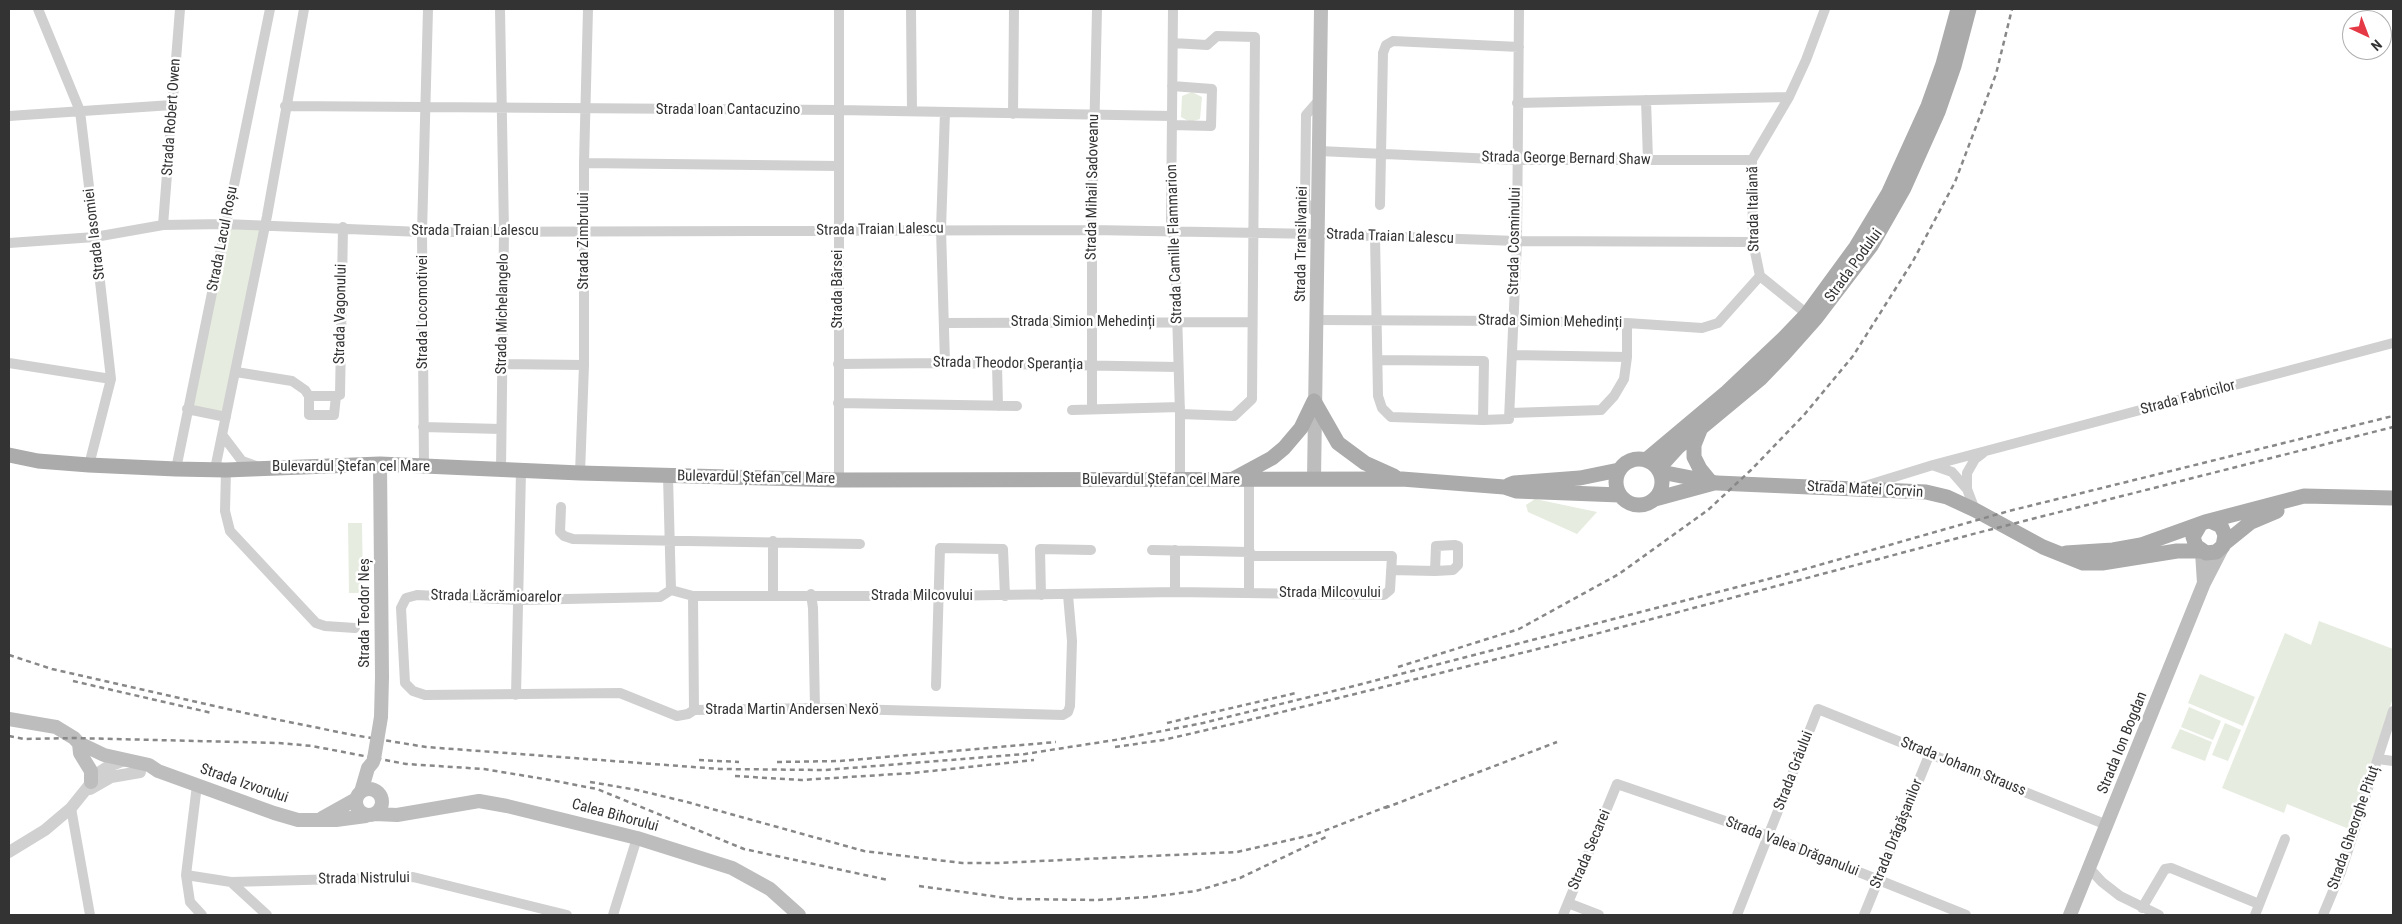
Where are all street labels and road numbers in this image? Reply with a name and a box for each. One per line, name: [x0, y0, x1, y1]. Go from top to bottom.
street label: Strada Robert Owen: [159, 58, 185, 176]
street label: Strada Ioan Cantacuzino: [656, 101, 800, 119]
street label: Strada Mihail Sadoveanu: [1083, 114, 1103, 260]
street label: Strada George Bernard Shaw: [1481, 149, 1651, 169]
street label: Strada Camille Flammarion: [1163, 164, 1187, 324]
street label: Strada Italiană: [1744, 166, 1764, 252]
street label: Strada Lacul Roșu: [204, 185, 242, 293]
street label: Strada Transilvaniei: [1292, 186, 1312, 302]
street label: Strada Iasomiei: [80, 187, 110, 281]
street label: Strada Cosminului: [1505, 187, 1525, 295]
street label: Strada Zimbrului: [575, 192, 593, 290]
street label: Strada Traian Lalescu: [816, 220, 944, 240]
street label: Strada Traian Lalescu: [411, 222, 539, 240]
street label: Strada Traian Lalescu: [1326, 226, 1454, 248]
street label: Strada Podului: [1821, 226, 1887, 306]
street label: Strada Bârsei: [829, 249, 847, 329]
street label: Strada Michelangelo: [493, 253, 513, 375]
street label: Strada Locomotivei: [414, 255, 432, 369]
street label: Strada Vagonului: [331, 264, 351, 364]
street label: Strada Simion Mehedinți: [1478, 312, 1622, 332]
street label: Strada Simion Mehedinți: [1011, 313, 1155, 331]
street label: Strada Theodor Speranția: [933, 354, 1083, 374]
street label: Strada Fabricilor: [2139, 377, 2237, 419]
street label: Bulevardul Ștefan cel Mare: [272, 458, 430, 476]
street label: Bulevardul Ștefan cel Mare: [677, 468, 835, 488]
street label: Bulevardul Ștefan cel Mare: [1082, 471, 1240, 489]
street label: Strada Matei Corvin: [1806, 478, 1924, 502]
street label: Strada Teodor Neș: [356, 558, 374, 668]
street label: Strada Milcovului: [1279, 584, 1381, 602]
street label: Strada Lăcrămioarelor: [430, 587, 562, 607]
street label: Strada Milcovului: [871, 587, 973, 605]
street label: Strada Ion Bogdan: [2094, 689, 2152, 797]
street label: Strada Martin Andersen Nexö: [705, 701, 879, 719]
street label: Strada Grâului: [1771, 729, 1817, 813]
street label: Strada Johann Strauss: [1898, 734, 2028, 800]
street label: Strada Izvorului: [198, 761, 290, 807]
street label: Strada Gheorghe Pituț: [2324, 764, 2384, 892]
street label: Strada Drăgășanilor: [1867, 777, 1927, 891]
street label: Calea Bihorului: [570, 796, 660, 836]
street label: Strada Secarei: [1565, 807, 1615, 893]
street label: Strada Valea Drăganului: [1723, 813, 1861, 881]
street label: Strada Nistrului: [318, 869, 410, 889]

